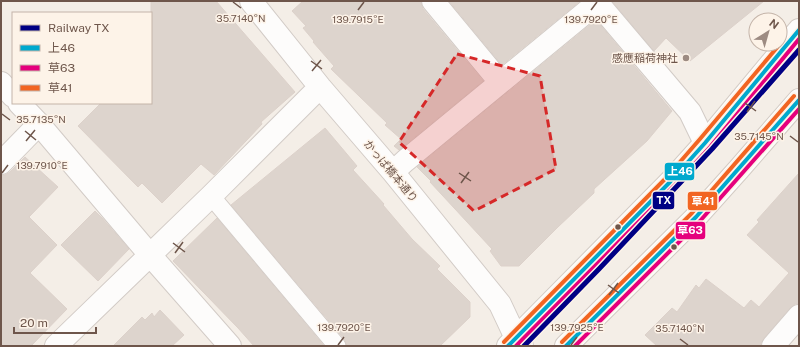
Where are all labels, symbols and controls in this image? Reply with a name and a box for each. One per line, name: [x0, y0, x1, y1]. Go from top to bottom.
legend: [12, 12, 152, 104]
text: 35.7140°N: [216, 12, 266, 24]
north arrow: [748, 12, 788, 52]
text: 139.7915°E: [332, 13, 384, 25]
text: 139.7920°E: [564, 13, 618, 25]
text: N: [767, 17, 781, 31]
text: Railway TX: [48, 21, 110, 35]
text: 上46: [48, 41, 75, 55]
place label: 感應稲荷神社: [612, 52, 678, 64]
marker: 感應稲荷神社: [681, 53, 691, 63]
text: 草63: [48, 61, 75, 75]
text: 草41: [48, 81, 72, 95]
text: 35.7135°N: [16, 113, 66, 125]
text: 35.7145°N: [734, 130, 784, 142]
street label: かっぱ橋本通り: [362, 138, 420, 204]
text: 139.7910°E: [16, 159, 68, 171]
line badge: 上46: [664, 162, 695, 181]
text: 上46: [667, 165, 693, 177]
line badge: TX: [652, 191, 675, 210]
line badge: 草41: [687, 191, 718, 211]
text: TX: [657, 194, 672, 206]
text: 草41: [692, 195, 714, 207]
line badge: 草63: [675, 221, 706, 240]
unlabelled marker: [613, 222, 623, 232]
text: 草63: [677, 224, 703, 236]
unlabelled marker: [669, 242, 679, 252]
scale bar: [14, 309, 96, 335]
text: 20 m: [20, 316, 48, 330]
text: 139.7920°E: [317, 321, 371, 333]
text: 139.7925°E: [550, 321, 604, 333]
text: 35.7140°N: [655, 322, 705, 334]

